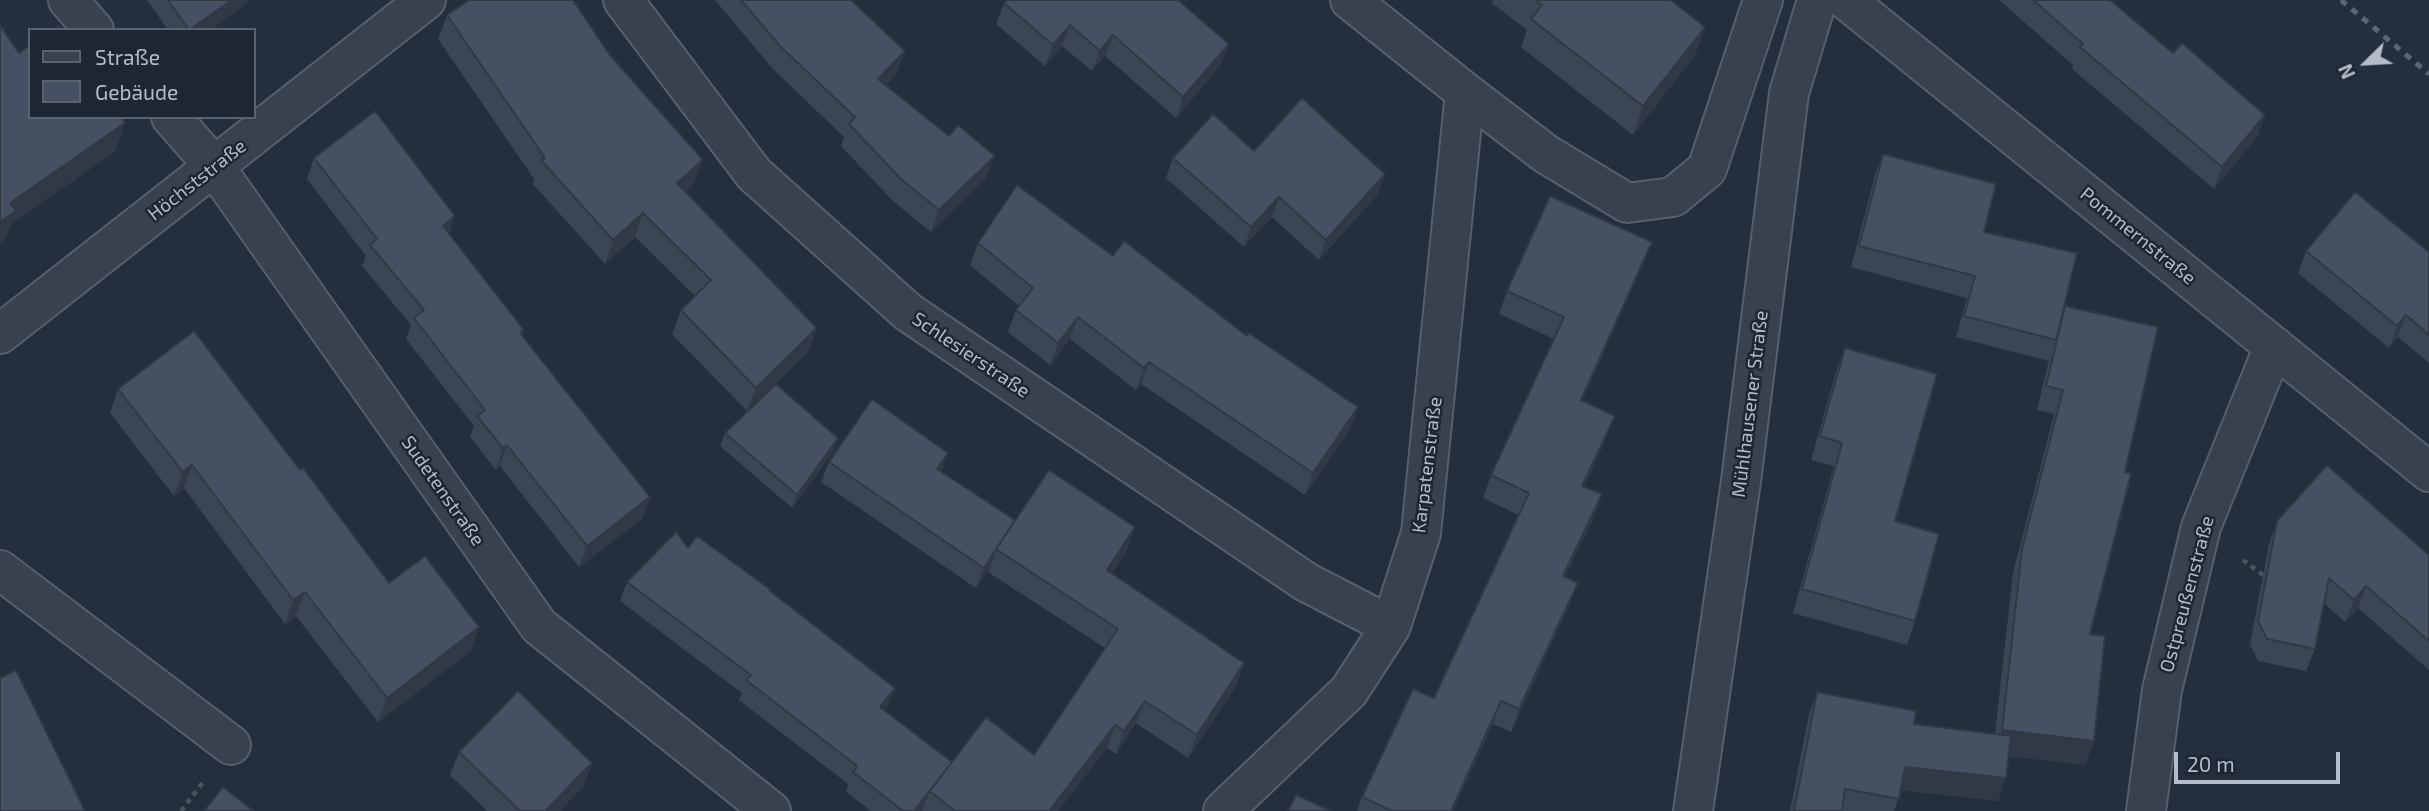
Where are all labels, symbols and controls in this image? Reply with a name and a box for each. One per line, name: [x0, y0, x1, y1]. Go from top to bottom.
legend: [28, 28, 256, 119]
north arrow: [2331, 28, 2401, 98]
text: Straße: [95, 44, 160, 69]
text: N: [2333, 61, 2360, 83]
text: Gebäude: [95, 79, 178, 104]
street label: Höchststraße: [143, 134, 251, 226]
street label: Pommernstraße: [2076, 182, 2200, 290]
street label: Schlesierstraße: [908, 307, 1034, 403]
street label: Mühlhausener Straße: [1727, 309, 1773, 499]
street label: Karpatenstraße: [1407, 396, 1447, 534]
street label: Sudetenstraße: [397, 432, 489, 550]
street label: Ostpreußenstraße: [2155, 513, 2219, 675]
scale bar: [2177, 738, 2343, 782]
text: 20 m: [2187, 751, 2235, 776]

